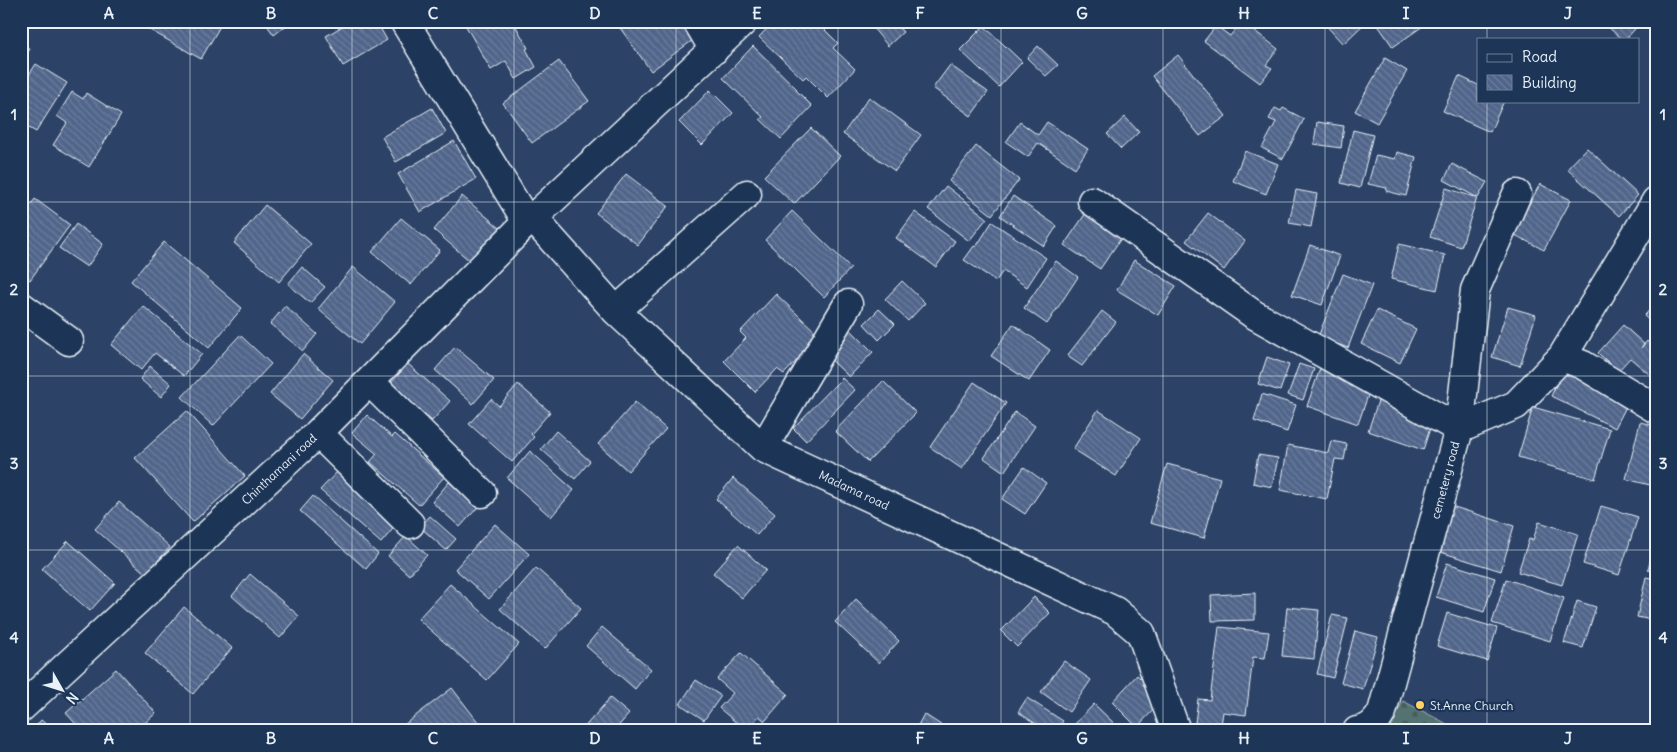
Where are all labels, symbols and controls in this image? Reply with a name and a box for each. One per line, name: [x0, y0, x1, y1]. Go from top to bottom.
text: A: [104, 3, 114, 23]
text: B: [266, 3, 277, 23]
text: C: [428, 3, 439, 23]
text: D: [589, 3, 601, 23]
text: E: [752, 3, 762, 23]
text: F: [915, 3, 925, 23]
text: G: [1076, 3, 1088, 23]
text: H: [1238, 3, 1250, 23]
text: I: [1403, 3, 1410, 23]
text: J: [1564, 3, 1573, 23]
legend: [1477, 38, 1640, 102]
text: Road: [1522, 47, 1557, 66]
text: Building: [1522, 73, 1577, 92]
text: 1: [11, 104, 17, 124]
text: 1: [1660, 104, 1666, 124]
text: 2: [10, 279, 19, 299]
text: 2: [1659, 279, 1668, 299]
street label: Chinthamani road: [238, 430, 320, 508]
street label: cemetery road: [1427, 440, 1463, 520]
text: 3: [9, 453, 19, 473]
text: 3: [1658, 453, 1668, 473]
street label: Madama road: [816, 467, 892, 513]
text: 4: [9, 627, 19, 647]
text: 4: [1658, 627, 1668, 647]
north arrow: [38, 664, 88, 714]
text: N: [62, 689, 82, 708]
place label: St.Anne Church: [1430, 698, 1514, 713]
marker: St.Anne Church: [1414, 699, 1426, 711]
text: A: [104, 728, 114, 748]
text: B: [266, 728, 277, 748]
text: C: [428, 728, 439, 748]
text: D: [589, 728, 601, 748]
text: E: [752, 728, 762, 748]
text: F: [915, 728, 925, 748]
text: G: [1076, 728, 1088, 748]
text: H: [1238, 728, 1250, 748]
text: I: [1403, 728, 1410, 748]
text: J: [1564, 728, 1573, 748]

